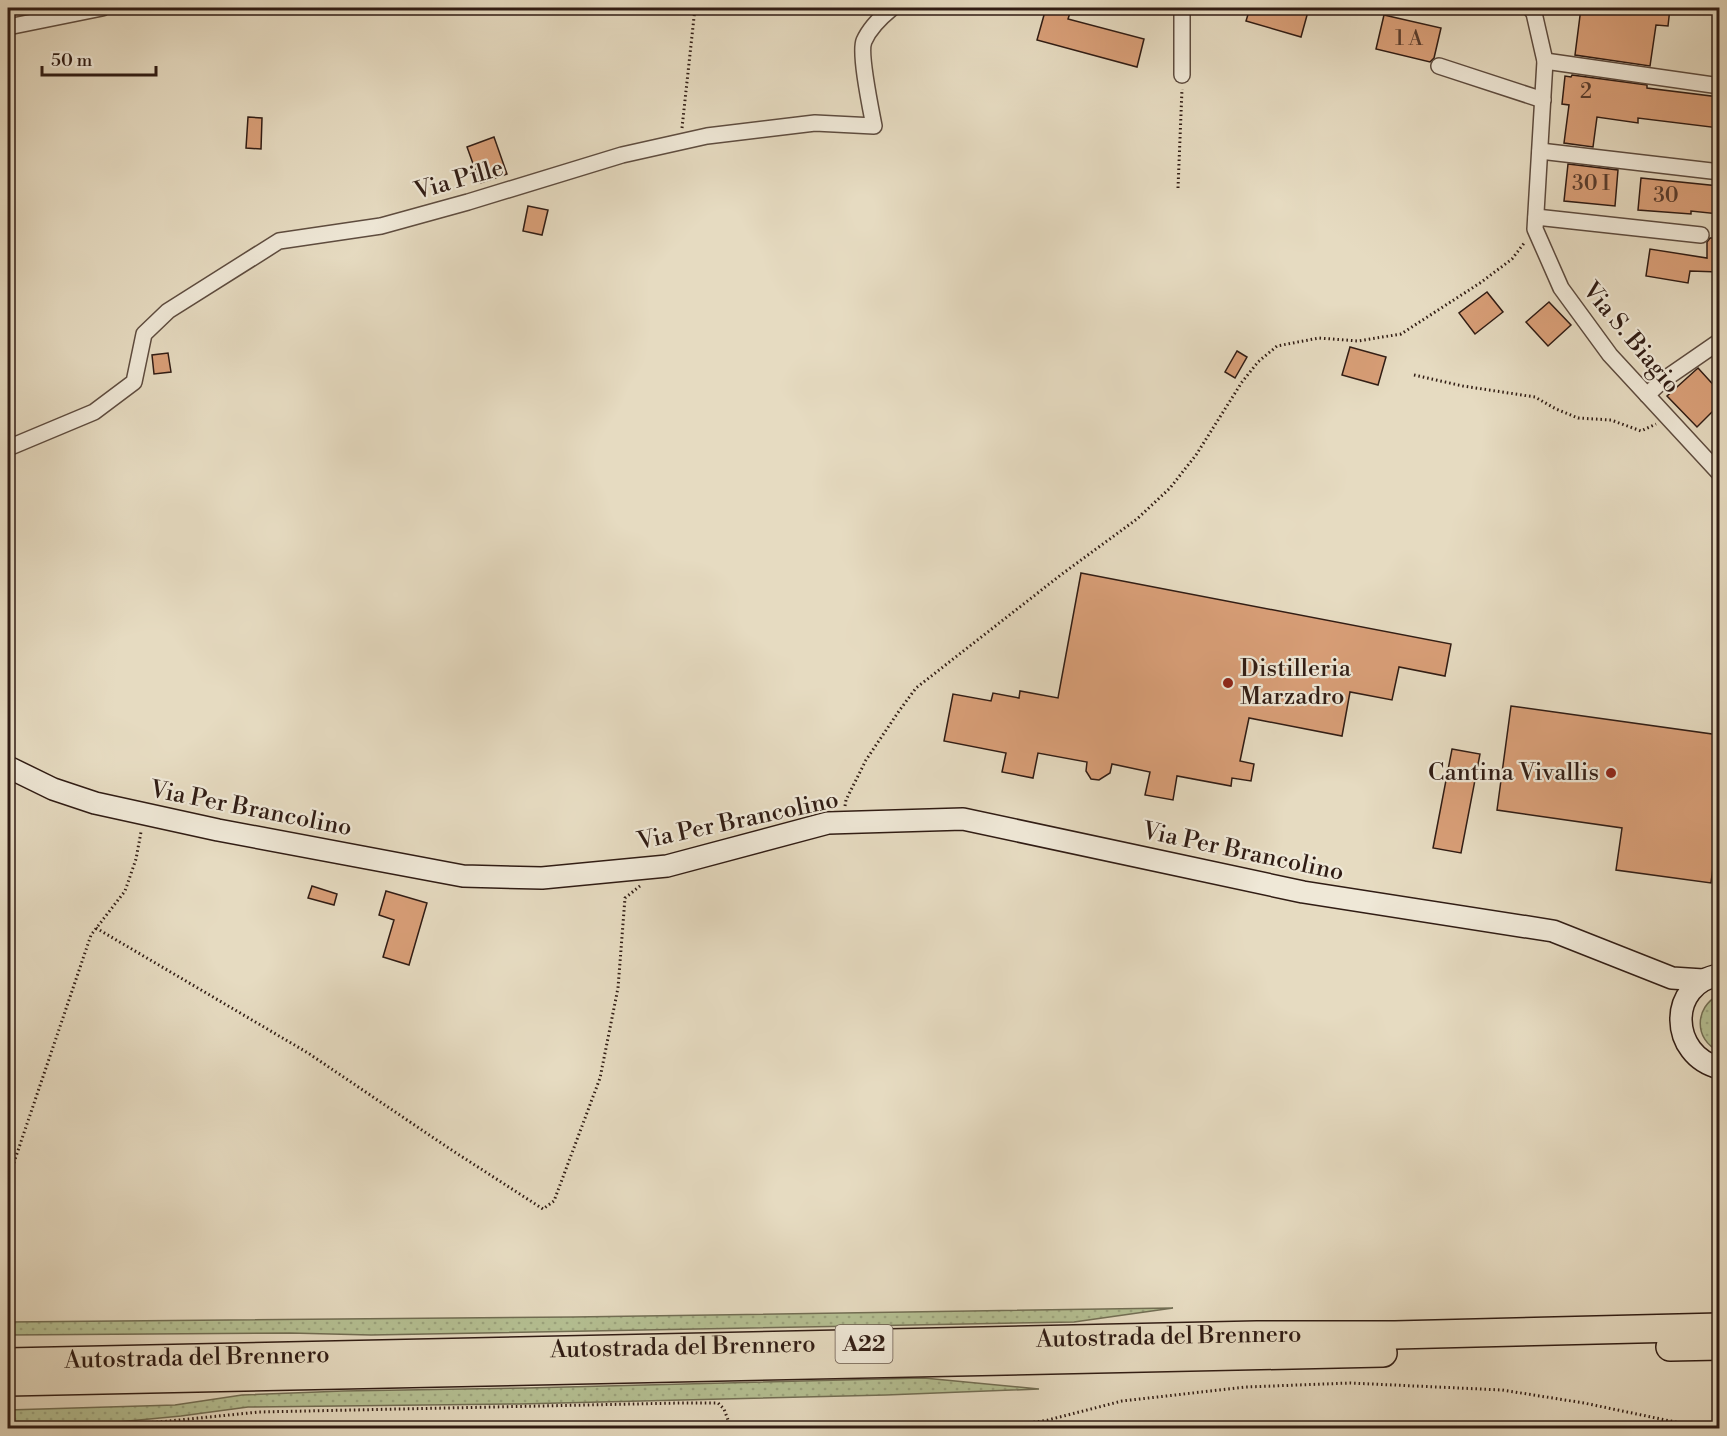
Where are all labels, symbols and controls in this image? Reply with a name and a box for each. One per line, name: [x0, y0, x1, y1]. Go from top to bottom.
house number: 1 A: [1395, 26, 1423, 52]
scale bar: [42, 39, 156, 77]
text: 50 m: [51, 49, 93, 72]
house number: 2: [1580, 79, 1592, 105]
street label: Via Pille: [410, 153, 507, 207]
house number: 30 I: [1572, 171, 1610, 197]
house number: 30: [1653, 183, 1679, 209]
street label: Via S. Biagio: [1575, 275, 1686, 400]
place label: Distilleria Marzadro: [1240, 654, 1352, 712]
marker: Distilleria Marzadro: [1221, 676, 1235, 690]
place label: Cantina Vivallis: [1428, 758, 1599, 788]
marker: Cantina Vivallis: [1604, 766, 1618, 780]
street label: Via Per Brancolino: [146, 775, 355, 843]
street label: Via Per Brancolino: [634, 785, 841, 857]
street label: Via Per Brancolino: [1139, 816, 1346, 888]
street label: Autostrada del Brennero: [1035, 1320, 1301, 1355]
road number: A22: [836, 1325, 892, 1363]
street label: Autostrada del Brennero: [549, 1330, 816, 1365]
street label: Autostrada del Brennero: [63, 1340, 330, 1376]

